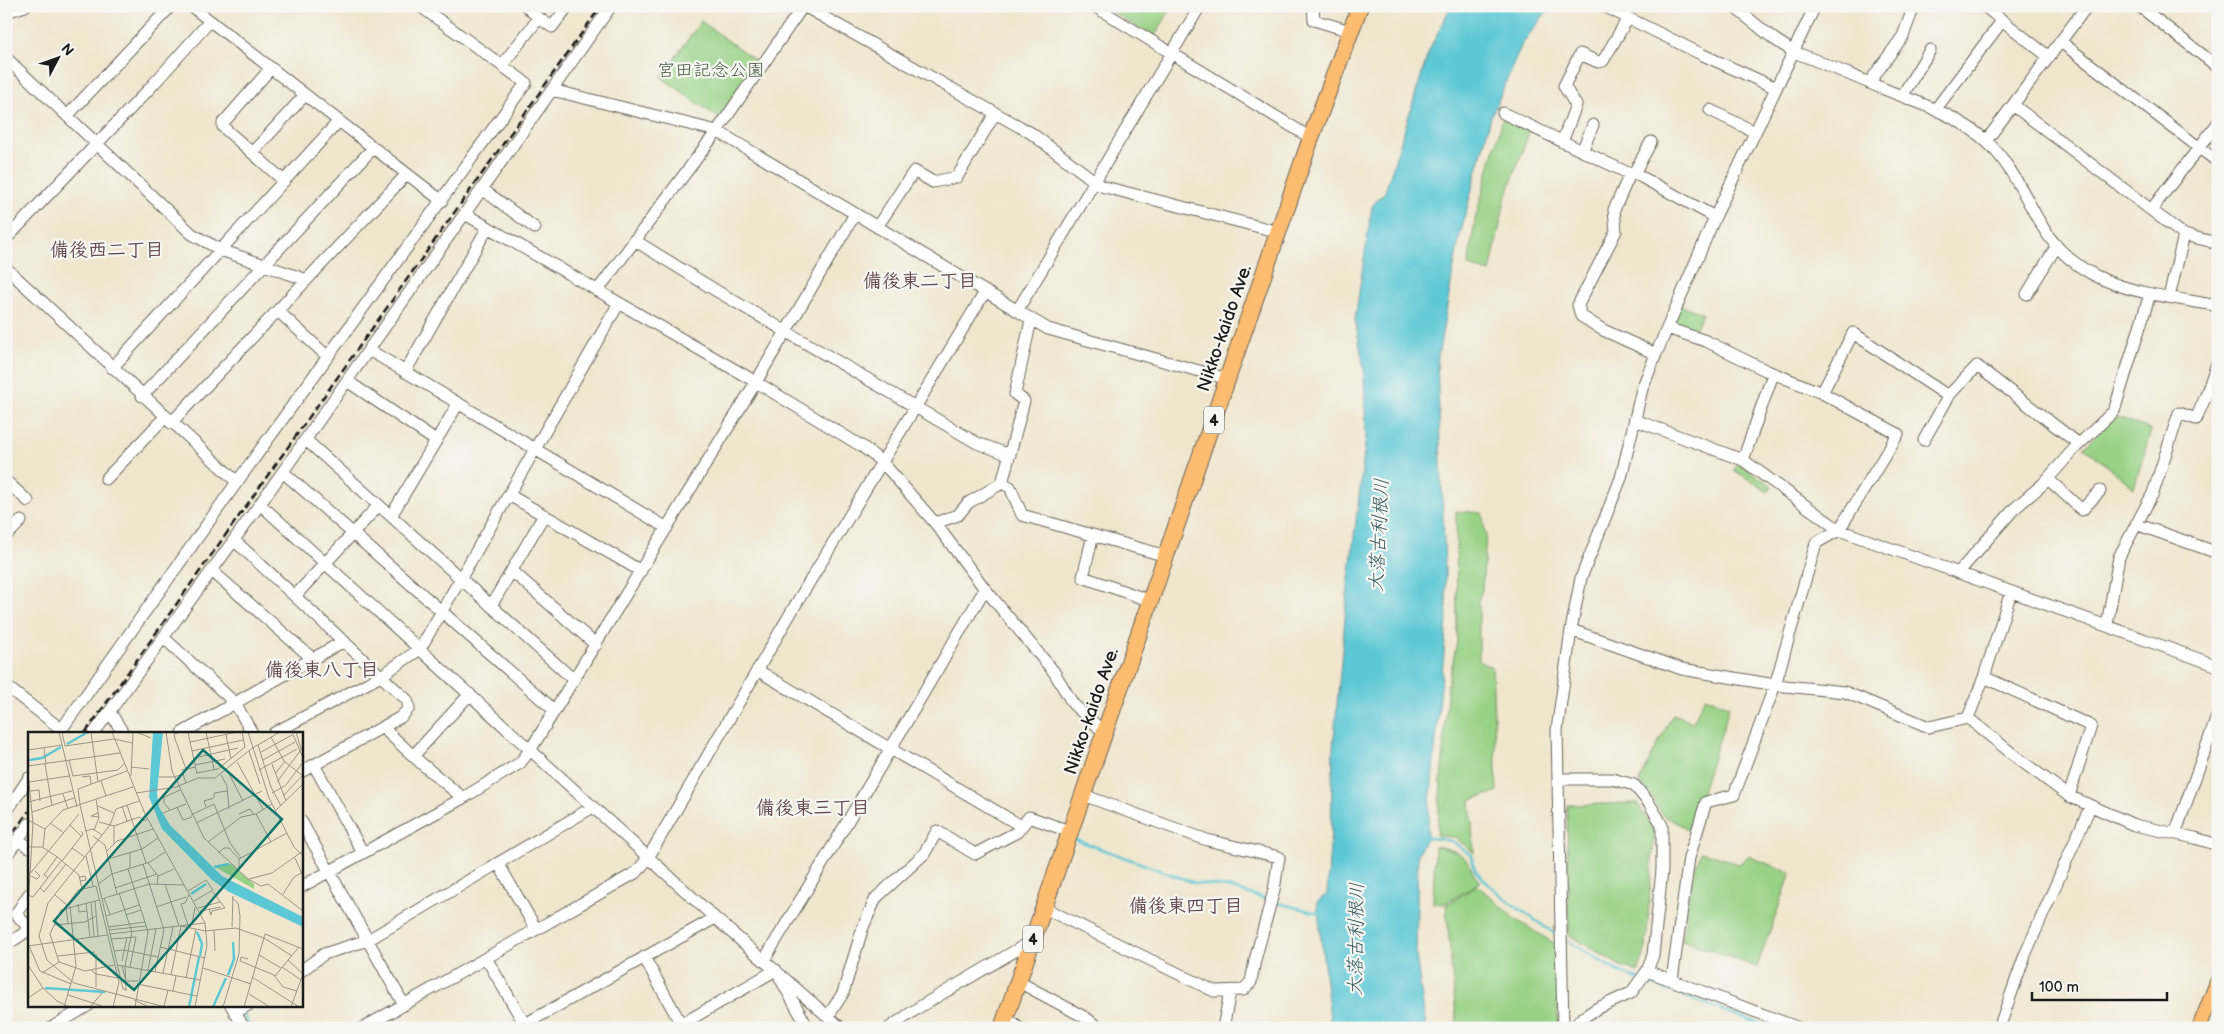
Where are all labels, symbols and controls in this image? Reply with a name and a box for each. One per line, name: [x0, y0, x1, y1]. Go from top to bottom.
north arrow: [32, 32, 82, 82]
text: N: [58, 40, 77, 59]
park label: 宮田記念公園: [657, 60, 765, 81]
district label: 備後西二丁目: [50, 239, 164, 262]
street label: Nikko-kaido Ave.: [1193, 262, 1256, 394]
district label: 備後東二丁目: [863, 270, 977, 293]
road number: 4: [1204, 406, 1224, 434]
water label: 大落古利根川: [1365, 478, 1394, 593]
street label: Nikko-kaido Ave.: [1060, 645, 1123, 777]
district label: 備後東八丁目: [265, 659, 379, 682]
inset map: [28, 732, 302, 1006]
district label: 備後東三丁目: [756, 797, 870, 820]
water label: 大落古利根川: [1344, 882, 1369, 996]
district label: 備後東四丁目: [1129, 895, 1243, 918]
road number: 4: [1023, 926, 1043, 952]
scale bar: [2032, 969, 2166, 1001]
text: 100 m: [2039, 978, 2079, 997]

